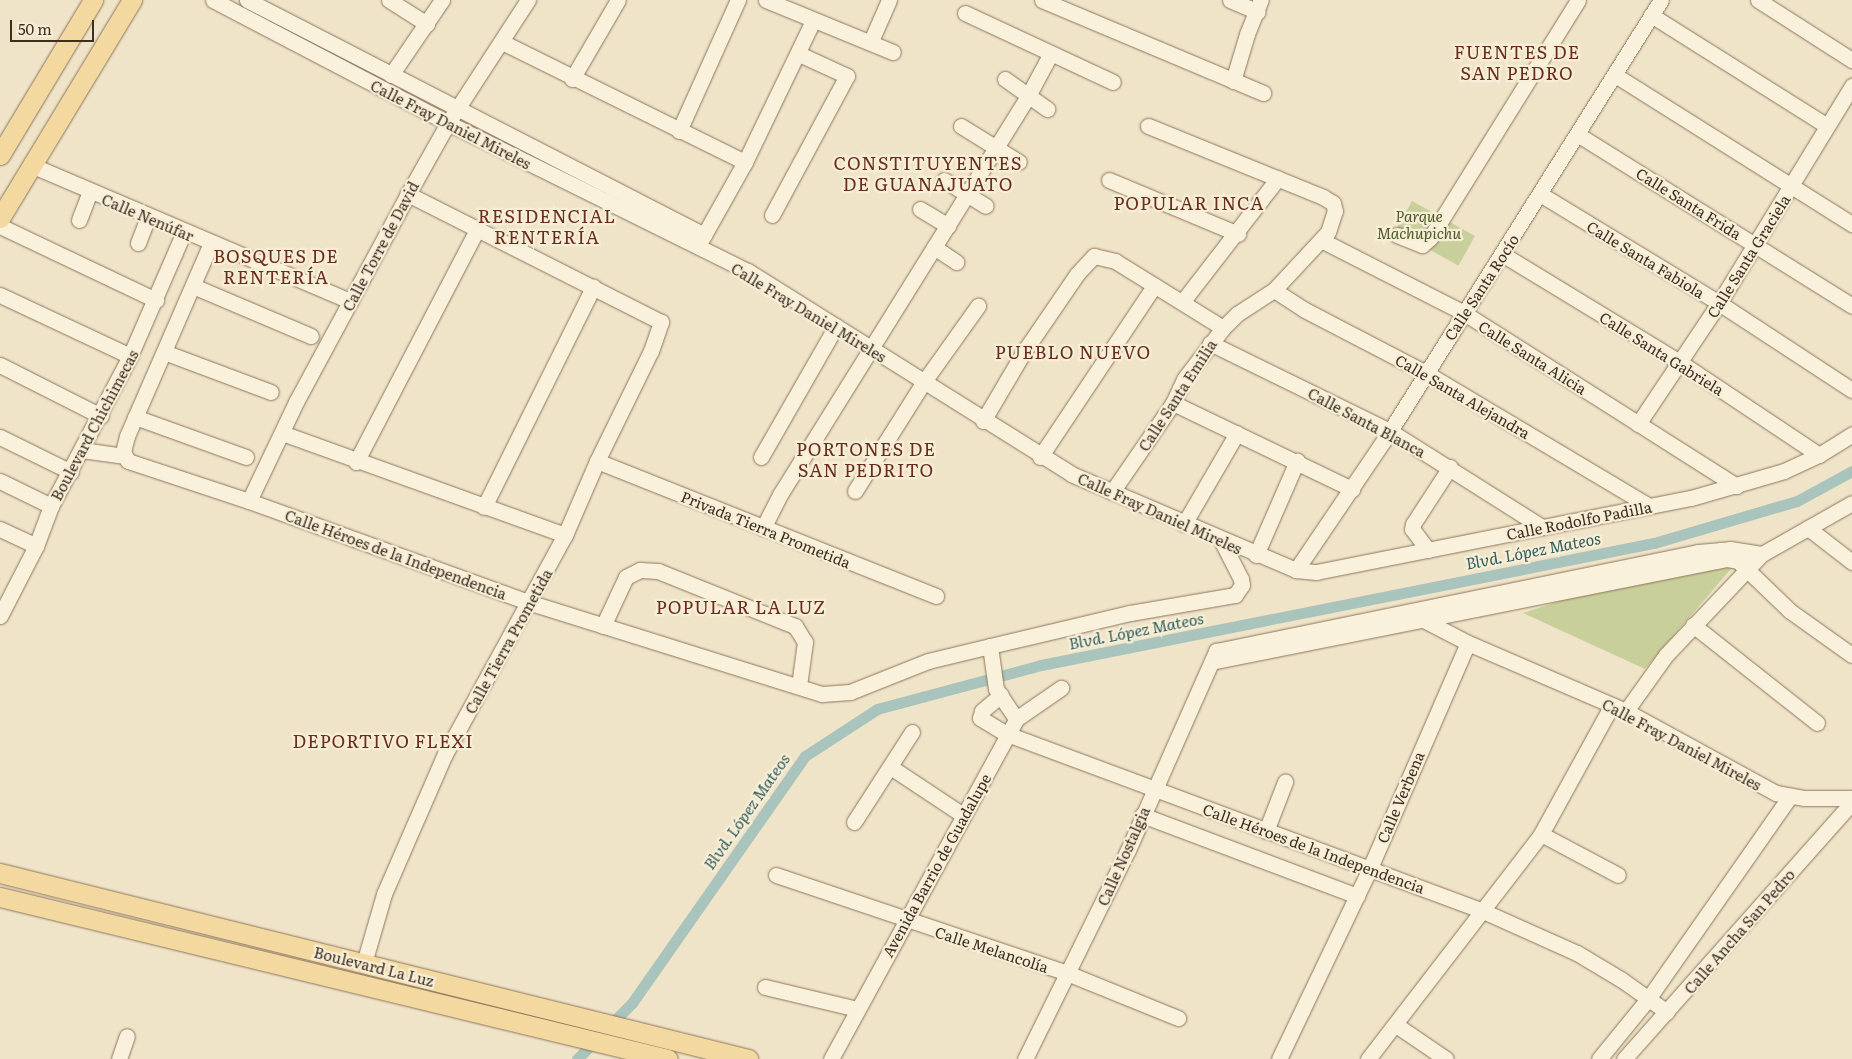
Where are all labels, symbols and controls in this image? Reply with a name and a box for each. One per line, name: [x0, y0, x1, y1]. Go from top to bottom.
scale bar: [12, 10, 96, 42]
text: 50 m: [18, 17, 52, 40]
district label: FUENTES DE SAN PEDRO: [1453, 42, 1581, 84]
street label: Calle Fray Daniel Mireles: [368, 76, 534, 172]
district label: CONSTITUYENTES DE GUANAJUATO: [832, 153, 1024, 195]
street label: Calle Santa Frida: [1633, 163, 1745, 243]
street label: Calle Torre de David: [338, 178, 422, 314]
street label: Calle Nenúfar: [99, 190, 197, 244]
street label: Calle Santa Graciela: [1703, 191, 1793, 321]
district label: POPULAR INCA: [1112, 192, 1266, 214]
district label: RESIDENCIAL RENTERÍA: [476, 206, 618, 248]
park label: Parque Machupichu: [1377, 206, 1461, 241]
street label: Calle Santa Fabiola: [1584, 217, 1708, 301]
street label: Calle Santa Rocío: [1440, 231, 1522, 343]
district label: BOSQUES DE RENTERÍA: [212, 246, 340, 288]
street label: Calle Fray Daniel Mireles: [728, 259, 890, 365]
street label: Calle Santa Gabriela: [1597, 307, 1727, 399]
street label: Calle Santa Alicia: [1476, 317, 1590, 397]
street label: Calle Santa Emilia: [1134, 336, 1220, 454]
district label: PUEBLO NUEVO: [993, 341, 1153, 363]
street label: Boulevard Chichimecas: [47, 346, 141, 504]
street label: Calle Santa Alejandra: [1392, 350, 1534, 442]
street label: Calle Santa Blanca: [1305, 383, 1429, 461]
district label: PORTONES DE SAN PEDRITO: [795, 439, 937, 482]
street label: Calle Fray Daniel Mireles: [1075, 469, 1245, 557]
street label: Privada Tierra Prometida: [679, 487, 853, 571]
street label: Calle Rodolfo Padilla: [1505, 497, 1653, 543]
street label: Calle Héroes de la Independencia: [283, 505, 509, 603]
water label: Blvd. López Mateos: [1464, 527, 1602, 573]
street label: Calle Tierra Prometida: [461, 565, 555, 717]
district label: POPULAR LA LUZ: [654, 596, 828, 618]
water label: Blvd. López Mateos: [1067, 607, 1205, 653]
street label: Calle Fray Daniel Mireles: [1599, 694, 1765, 794]
district label: DEPORTIVO FLEXI: [291, 730, 475, 752]
street label: Calle Verbena: [1373, 748, 1427, 846]
water label: Blvd. López Mateos: [699, 749, 793, 873]
street label: Avenida Barrio de Guadalupe: [878, 770, 994, 960]
street label: Calle Héroes de la Independencia: [1201, 799, 1427, 897]
street label: Calle Nostalgia: [1093, 804, 1153, 908]
street label: Calle Ancha San Pedro: [1680, 865, 1798, 997]
street label: Calle Melancolía: [933, 922, 1051, 976]
street label: Boulevard La Luz: [312, 942, 436, 990]

